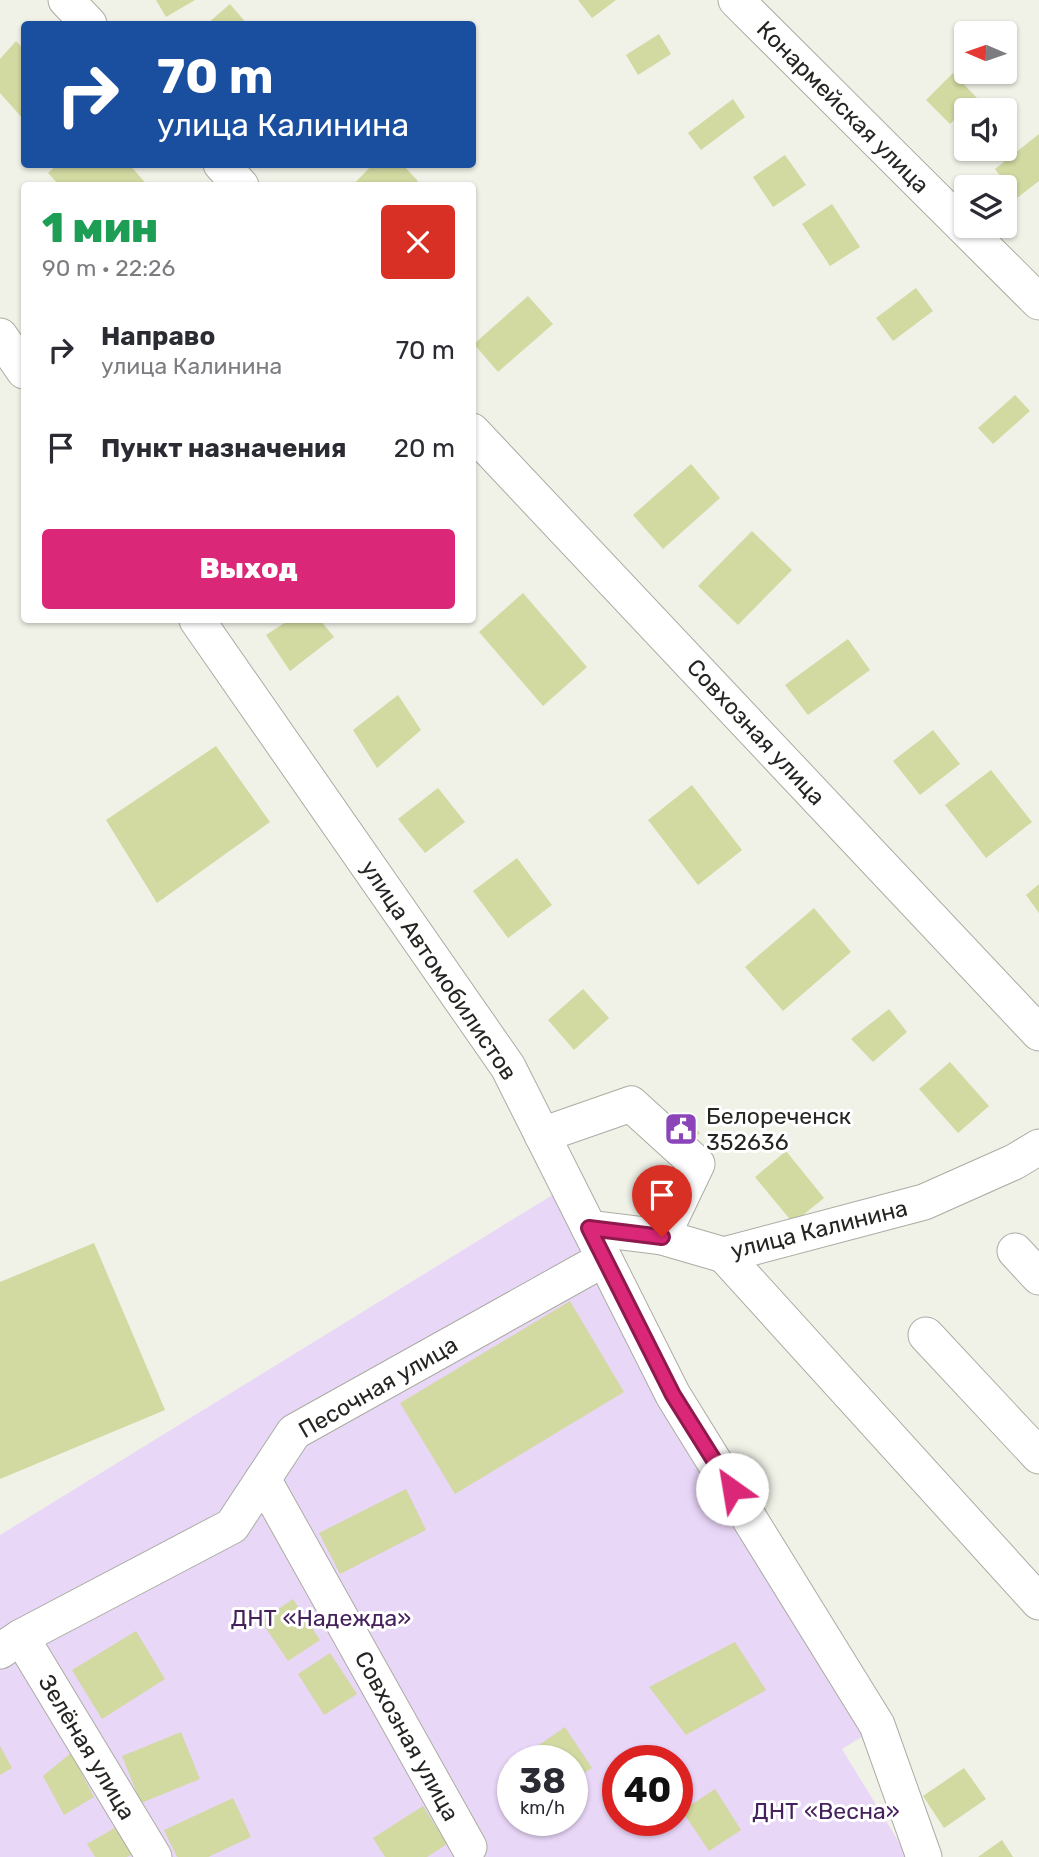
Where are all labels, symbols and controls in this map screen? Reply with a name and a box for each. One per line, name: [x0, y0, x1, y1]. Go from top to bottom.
street label: Конармейская улица: [751, 15, 935, 199]
north arrow: [954, 21, 1017, 84]
map controls: [954, 21, 1017, 238]
text: 70 m: [157, 47, 274, 105]
icon: right: [42, 49, 133, 140]
button: sound: [954, 98, 1017, 161]
text: улица Калинина: [157, 106, 409, 144]
button: layers: [954, 175, 1017, 238]
text: 1 мин: [42, 203, 158, 253]
button: close: [381, 205, 455, 279]
text: 90 m · 22:26: [42, 254, 175, 282]
text: Направо: [101, 321, 215, 352]
icon: right: [42, 331, 80, 369]
text: 70 m: [396, 335, 455, 366]
text: улица Калинина: [101, 352, 282, 380]
icon: arrive: [42, 429, 80, 467]
text: Пункт назначения: [101, 433, 346, 464]
text: 20 m: [394, 433, 455, 464]
button: Выход: [42, 529, 455, 609]
street label: Совхозная улица: [681, 653, 831, 811]
street label: улица Автомобилистов: [355, 855, 523, 1085]
place label: Белореченск 352636: [706, 1102, 851, 1156]
public building icon: Белореченск 352636: [662, 1110, 700, 1148]
pin: [632, 1165, 692, 1237]
icon: arrive: [643, 1176, 681, 1214]
street label: улица Калинина: [728, 1193, 910, 1265]
street label: Песочная улица: [294, 1330, 462, 1444]
position arrow: [695, 1452, 769, 1526]
park label: ДНТ «Надежда»: [231, 1604, 411, 1632]
street label: Совхозная улица: [349, 1646, 465, 1826]
street label: Зелёная улица: [33, 1669, 141, 1825]
speed limit sign: 40: [602, 1745, 693, 1836]
text: 38: [519, 1760, 566, 1802]
text: km/h: [520, 1797, 565, 1819]
park label: ДНТ «Весна»: [752, 1797, 900, 1825]

